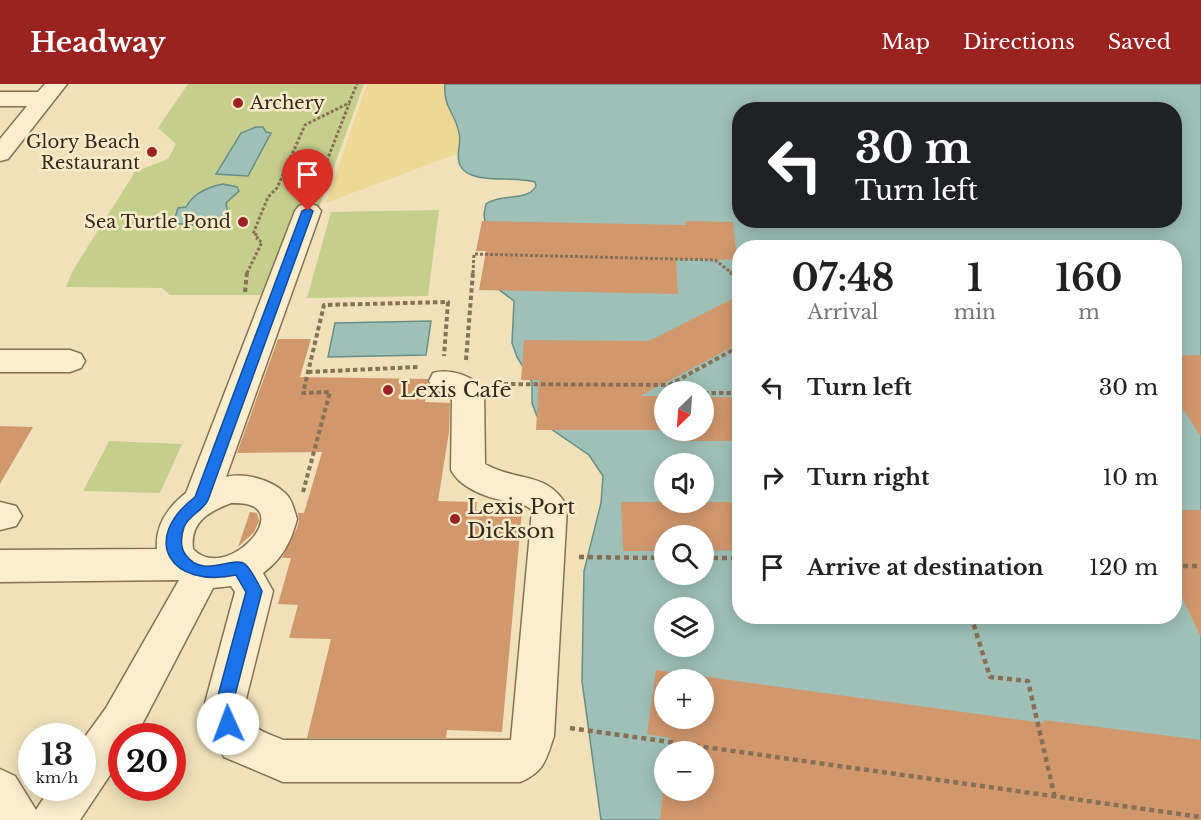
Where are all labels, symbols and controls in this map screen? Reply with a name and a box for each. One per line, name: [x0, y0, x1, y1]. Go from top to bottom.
text: Headway: [30, 25, 166, 60]
text: Map: [881, 29, 930, 55]
text: Directions: [963, 29, 1075, 55]
text: Saved: [1108, 29, 1171, 55]
place label: Archery: [249, 92, 325, 114]
marker: Archery: [231, 96, 245, 110]
text: 30 m: [855, 122, 971, 174]
icon: left: [756, 126, 834, 204]
place label: Glory Beach Restaurant: [26, 131, 140, 174]
marker: Glory Beach Restaurant: [145, 145, 159, 159]
pin: [282, 149, 333, 211]
icon: arrive: [291, 158, 324, 191]
text: Turn left: [855, 174, 978, 207]
place label: Sea Turtle Pond: [84, 211, 231, 233]
marker: Sea Turtle Pond: [236, 215, 250, 229]
text: 07:48: [792, 256, 894, 301]
text: 1: [967, 256, 983, 301]
text: 160: [1055, 256, 1122, 301]
text: Arrival: [807, 300, 878, 324]
text: min: [954, 300, 996, 324]
text: m: [1078, 300, 1100, 324]
icon: left: [756, 371, 789, 404]
text: Turn left: [807, 374, 912, 401]
text: 30 m: [1099, 374, 1158, 401]
place label: Lexis Cafe: [400, 377, 512, 403]
north arrow: [654, 381, 714, 441]
map controls: [654, 381, 714, 801]
marker: Lexis Cafe: [381, 383, 395, 397]
button: sound: [654, 453, 714, 513]
icon: right: [756, 461, 789, 494]
text: Turn right: [807, 464, 929, 491]
text: 10 m: [1103, 464, 1158, 491]
place label: Lexis Port Dickson: [467, 494, 575, 544]
marker: Lexis Port Dickson: [448, 512, 462, 526]
button: search: [654, 525, 714, 585]
icon: arrive: [756, 551, 789, 584]
text: Arrive at destination: [807, 554, 1044, 581]
text: 120 m: [1089, 554, 1158, 581]
button: layers: [654, 597, 714, 657]
button: +: [654, 669, 714, 729]
position arrow: [196, 692, 260, 756]
speed limit sign: 20: [108, 723, 186, 801]
text: 13: [41, 736, 73, 773]
button: −: [654, 741, 714, 801]
text: km/h: [36, 768, 78, 787]

